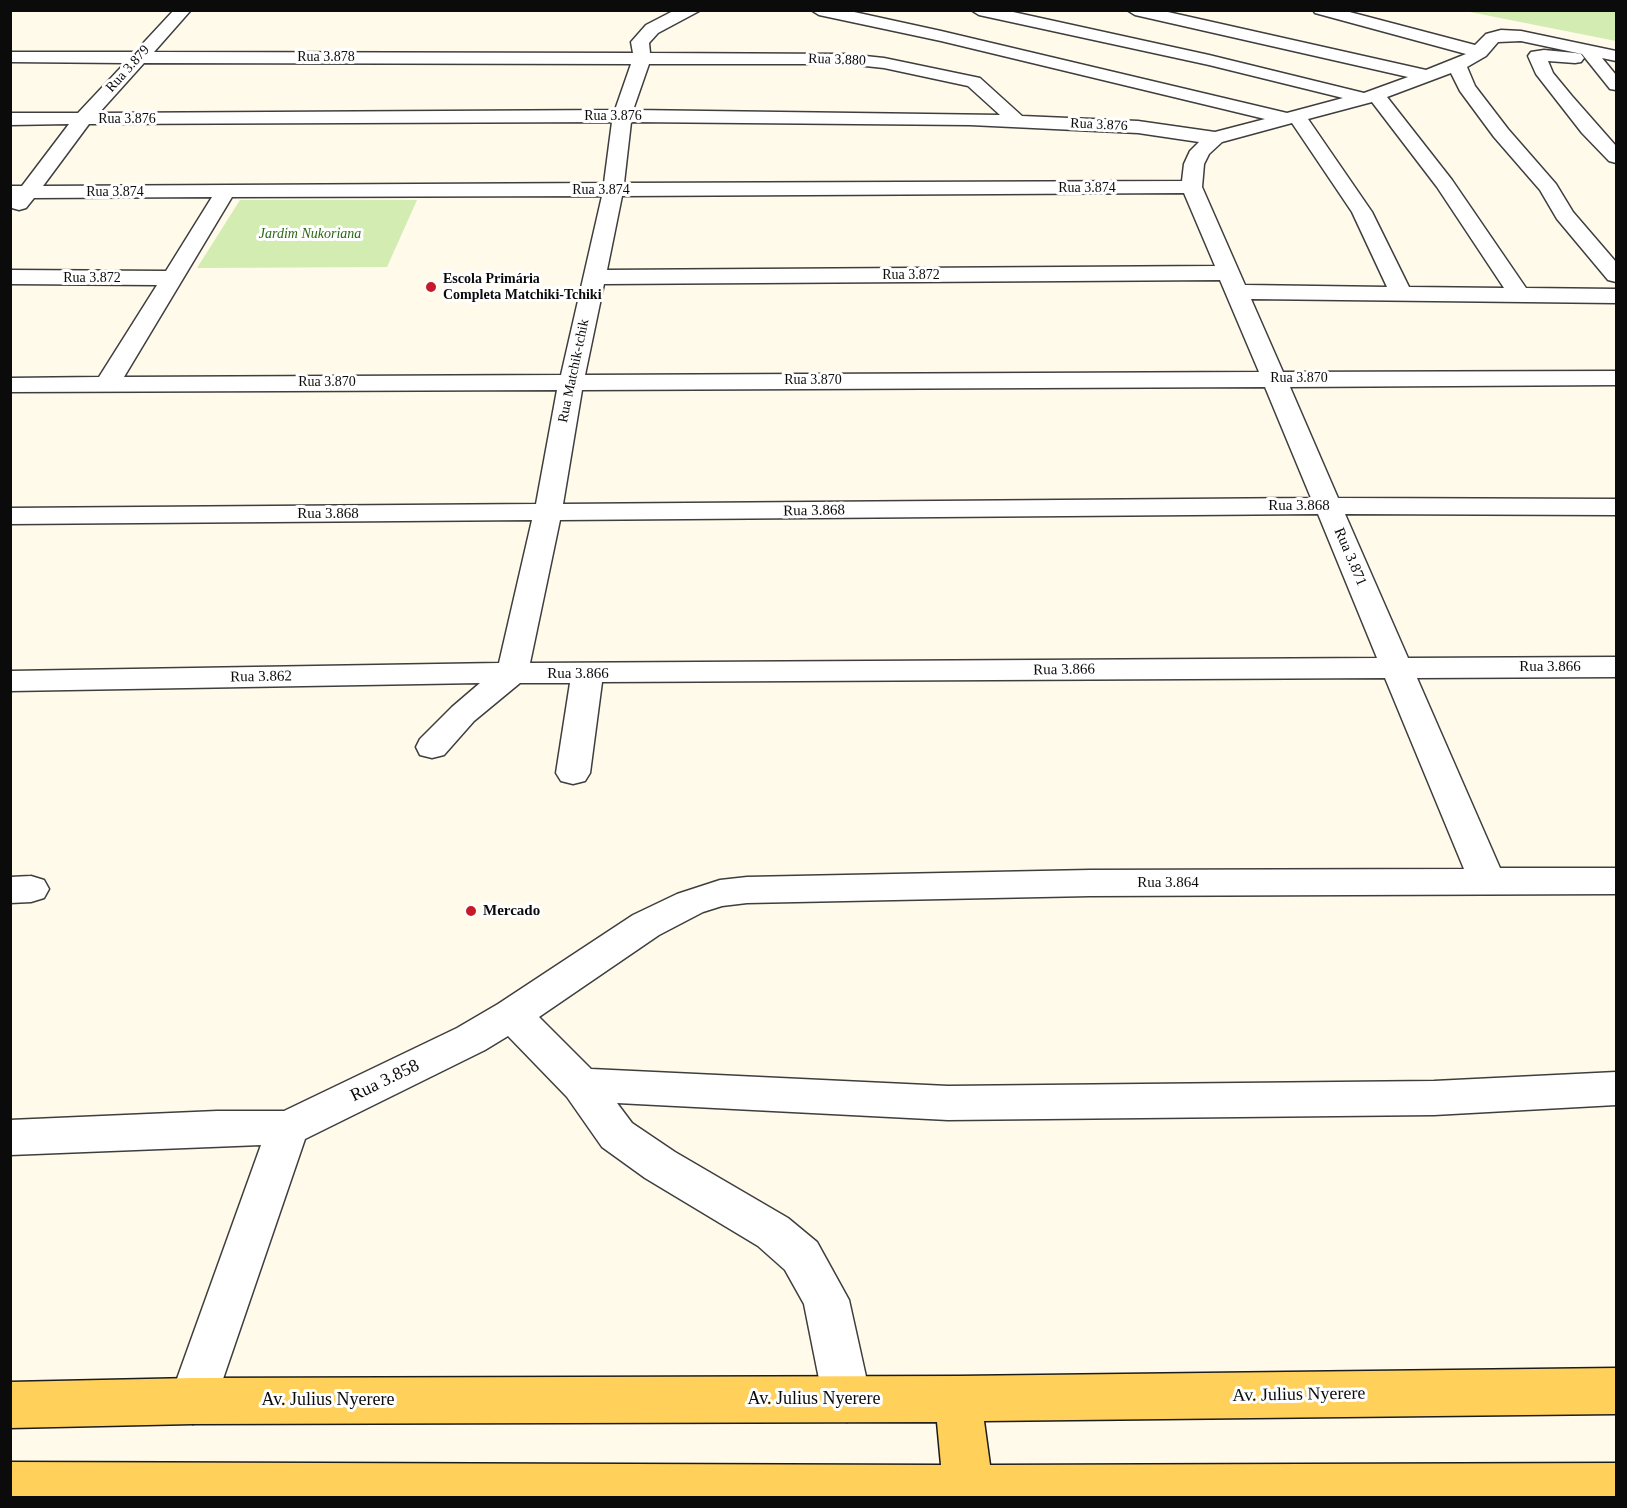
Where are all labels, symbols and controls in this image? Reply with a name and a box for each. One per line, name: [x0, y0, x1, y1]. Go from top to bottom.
street label: Rua 3.879: [103, 42, 153, 96]
street label: Rua 3.878: [297, 49, 355, 65]
street label: Rua 3.880: [808, 51, 866, 69]
street label: Rua 3.876: [584, 108, 642, 124]
street label: Rua 3.876: [98, 111, 156, 127]
street label: Rua 3.876: [1070, 115, 1128, 135]
street label: Rua 3.874: [1058, 180, 1116, 196]
street label: Rua 3.874: [572, 182, 630, 198]
street label: Rua 3.874: [86, 184, 144, 200]
park label: Jardim Nukoriana: [259, 226, 361, 242]
street label: Rua 3.872: [882, 267, 940, 283]
street label: Rua 3.872: [63, 270, 121, 286]
place label: Escola Primária Completa Matchiki-Tchiki: [443, 271, 602, 304]
marker: Escola Primária Completa Matchiki-Tchiki: [424, 280, 438, 294]
street label: Rua Matchik-tchik: [555, 318, 593, 424]
street label: Rua 3.870: [1270, 370, 1328, 386]
street label: Rua 3.870: [784, 372, 842, 388]
street label: Rua 3.870: [298, 374, 356, 390]
street label: Rua 3.868: [1268, 497, 1330, 515]
street label: Rua 3.868: [783, 501, 845, 521]
street label: Rua 3.868: [297, 505, 359, 523]
street label: Rua 3.871: [1330, 525, 1370, 589]
street label: Rua 3.866: [1519, 658, 1581, 676]
street label: Rua 3.866: [1033, 660, 1095, 680]
street label: Rua 3.866: [547, 665, 609, 683]
street label: Rua 3.862: [230, 667, 292, 687]
street label: Rua 3.864: [1137, 874, 1199, 892]
place label: Mercado: [483, 902, 540, 920]
marker: Mercado: [464, 904, 478, 918]
street label: Rua 3.858: [347, 1055, 423, 1107]
street label: Av. Julius Nyerere: [1232, 1383, 1366, 1407]
street label: Av. Julius Nyerere: [748, 1388, 880, 1410]
street label: Av. Julius Nyerere: [262, 1389, 394, 1411]

